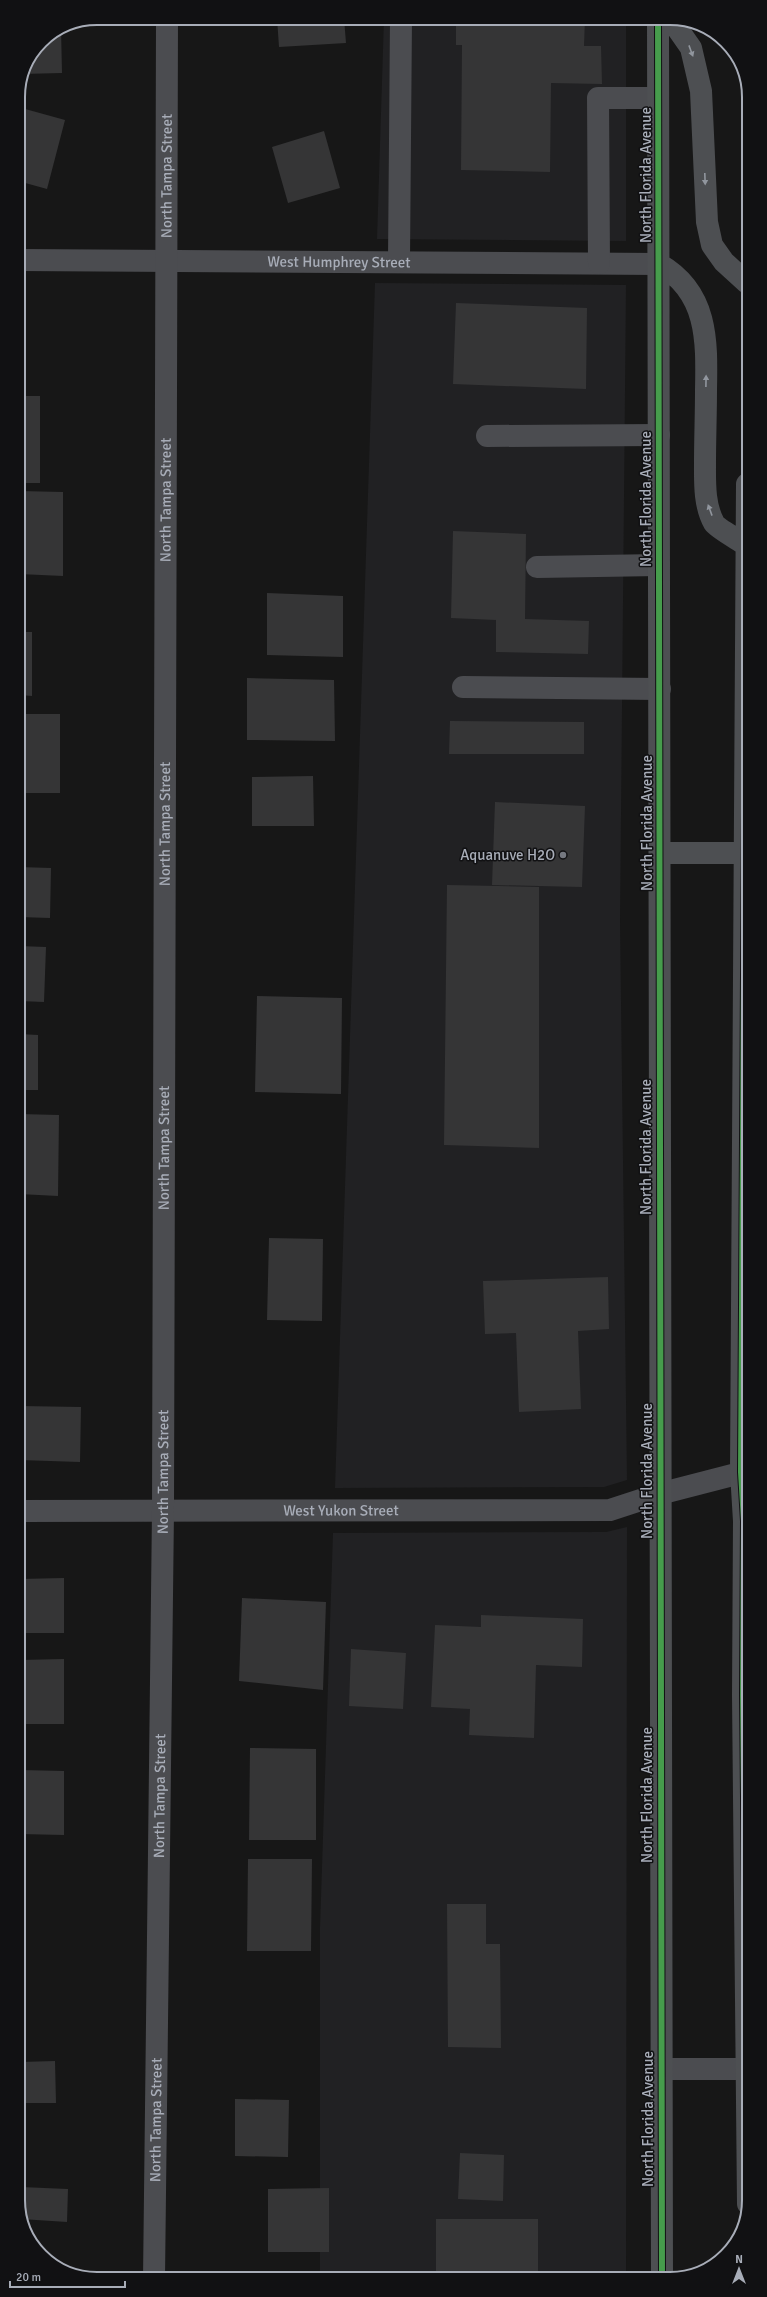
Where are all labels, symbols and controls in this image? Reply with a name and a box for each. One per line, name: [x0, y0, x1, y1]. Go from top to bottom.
one-way arrow: [688, 45, 694, 57]
street label: North Florida Avenue: [637, 107, 655, 243]
street label: North Tampa Street: [157, 114, 176, 238]
one-way arrow: [702, 173, 708, 186]
street label: West Humphrey Street: [267, 253, 411, 271]
one-way arrow: [703, 374, 709, 387]
street label: North Florida Avenue: [637, 431, 655, 567]
street label: North Tampa Street: [157, 438, 175, 562]
one-way arrow: [706, 504, 712, 516]
street label: North Florida Avenue: [638, 755, 656, 891]
street label: North Tampa Street: [156, 762, 174, 886]
place label: Aquanuve H2O: [460, 846, 555, 864]
marker: Aquanuve H2O: [558, 850, 568, 860]
street label: North Florida Avenue: [637, 1079, 655, 1215]
street label: North Tampa Street: [155, 1086, 173, 1210]
street label: North Florida Avenue: [638, 1403, 656, 1539]
street label: North Tampa Street: [154, 1410, 172, 1534]
street label: West Yukon Street: [283, 1501, 399, 1520]
street label: North Florida Avenue: [638, 1727, 656, 1863]
street label: North Tampa Street: [150, 1734, 169, 1858]
street label: North Florida Avenue: [639, 2051, 657, 2187]
street label: North Tampa Street: [146, 2058, 166, 2182]
north arrow: [719, 2249, 759, 2289]
text: N: [735, 2253, 743, 2266]
scale bar: [10, 2263, 125, 2289]
text: 20 m: [16, 2270, 41, 2285]

